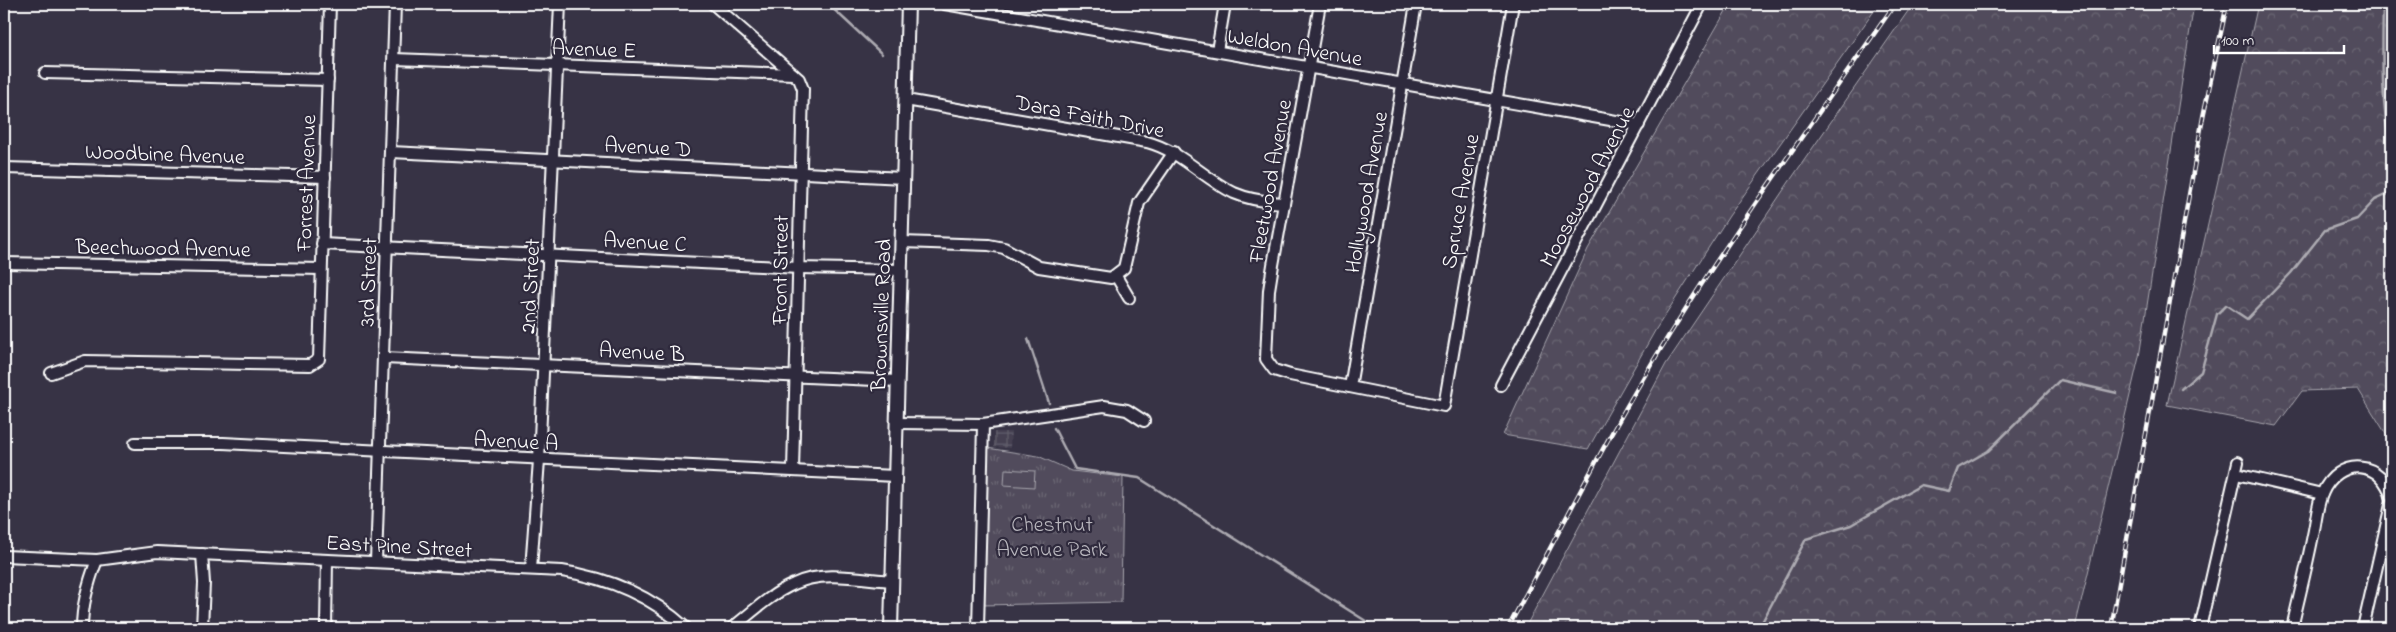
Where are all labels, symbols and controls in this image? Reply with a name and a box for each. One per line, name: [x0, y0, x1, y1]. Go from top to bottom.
street label: Weldon Avenue: [1224, 21, 1365, 77]
scale bar: [2214, 22, 2344, 54]
text: 100 m: [2221, 30, 2254, 52]
street label: Avenue E: [551, 34, 637, 68]
street label: Dara Faith Drive: [1011, 88, 1167, 148]
street label: Fleetwood Avenue: [1242, 97, 1302, 267]
street label: Moosewood Avenue: [1533, 101, 1645, 274]
street label: Hollywood Avenue: [1338, 109, 1399, 276]
street label: Forrest Avenue: [290, 114, 326, 253]
street label: Avenue D: [603, 131, 692, 167]
street label: Spruce Avenue: [1434, 131, 1490, 271]
street label: Woodbine Avenue: [84, 137, 245, 175]
street label: Front Street: [765, 214, 799, 326]
street label: Avenue C: [602, 226, 687, 262]
street label: Beechwood Avenue: [74, 232, 251, 268]
street label: 3rd Street: [352, 236, 388, 327]
street label: 2nd Street: [514, 237, 550, 334]
street label: Brownsville Road: [864, 238, 902, 393]
street label: Avenue B: [598, 336, 686, 372]
street label: Avenue A: [473, 425, 559, 461]
park label: Chestnut Avenue Park: [996, 510, 1108, 567]
street label: East Pine Street: [325, 528, 473, 568]

